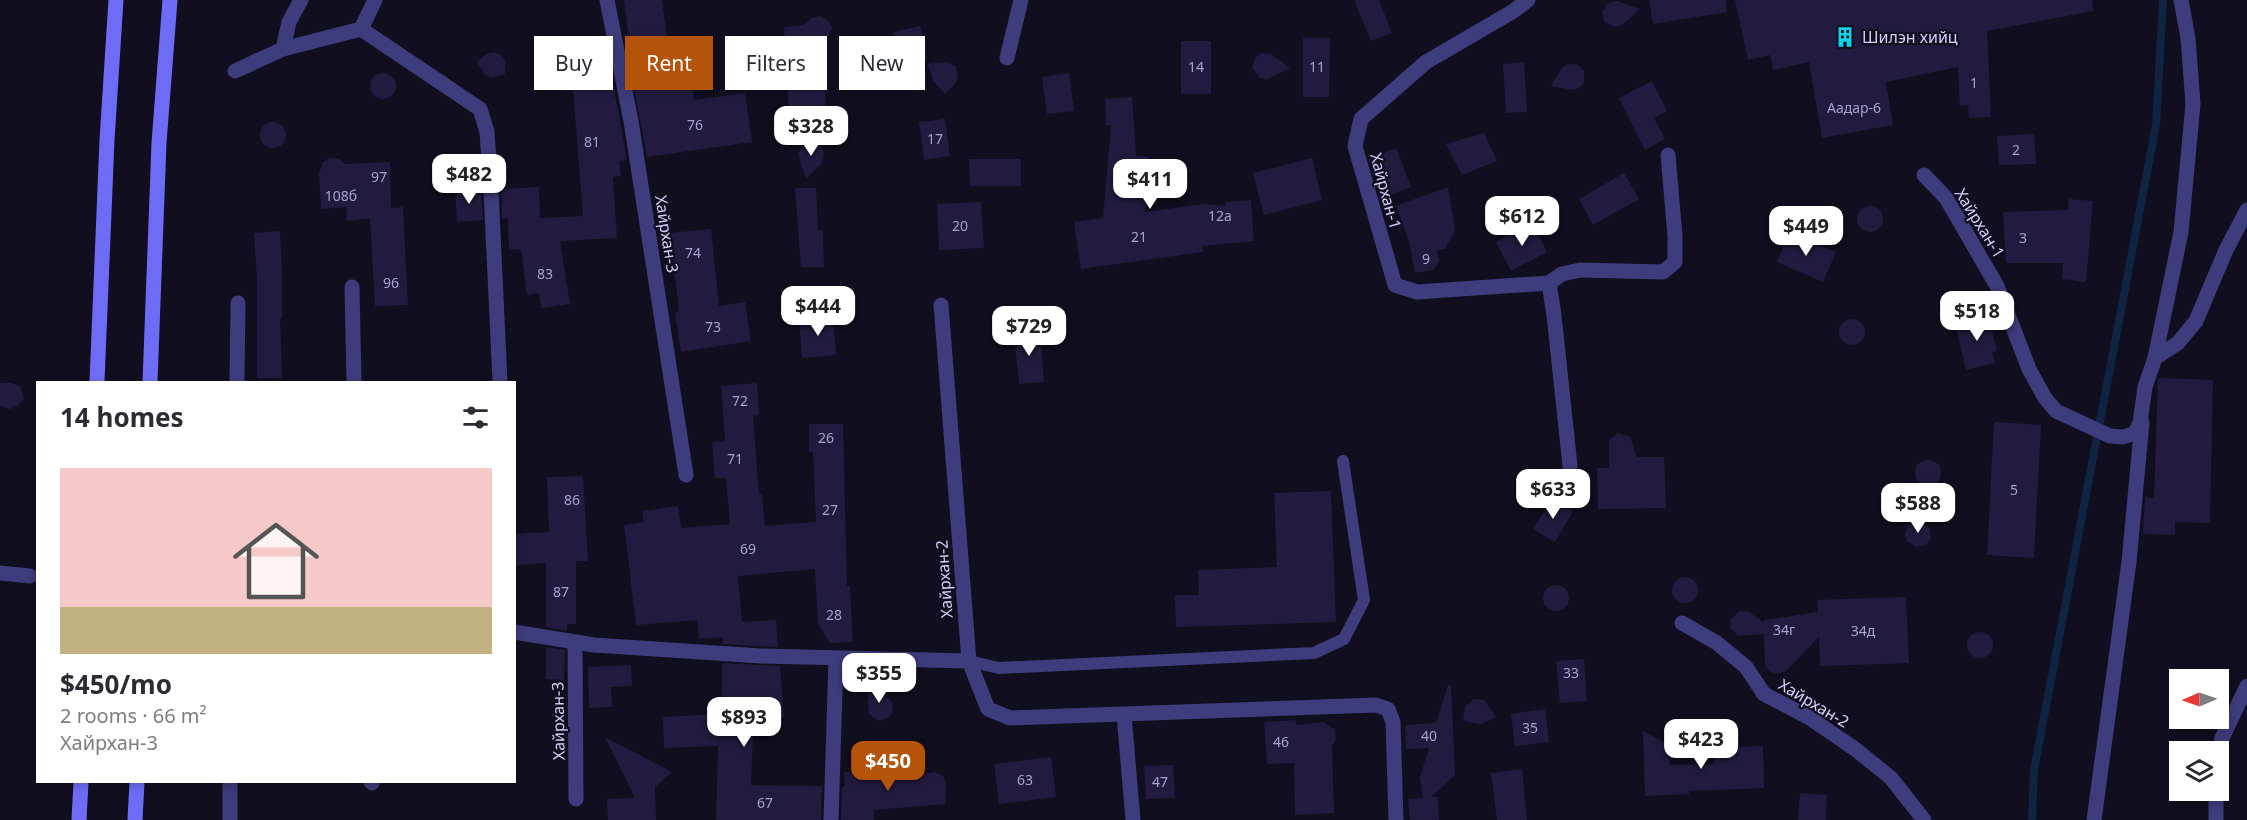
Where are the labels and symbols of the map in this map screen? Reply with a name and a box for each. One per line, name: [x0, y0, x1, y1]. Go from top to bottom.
building icon: Шилэн хийц: [1833, 25, 1857, 49]
place label: Шилэн хийц: [1862, 26, 1958, 48]
house number: 14: [1188, 57, 1204, 76]
house number: 11: [1309, 57, 1325, 76]
house number: 1: [1970, 73, 1978, 92]
house number: Аадар-6: [1827, 98, 1881, 117]
pin: $328: [775, 106, 847, 157]
house number: 76: [687, 115, 703, 134]
house number: 17: [927, 129, 943, 148]
house number: 81: [584, 132, 600, 151]
house number: 2: [2012, 140, 2020, 159]
street label: Хайрхан-1: [1365, 150, 1407, 232]
pin: $482: [433, 154, 505, 205]
pin: $411: [1114, 159, 1186, 210]
house number: 97: [371, 167, 387, 186]
street label: Хайрхан-1: [1950, 184, 2010, 262]
house number: 108б: [325, 186, 357, 205]
street label: Хайрхан-3: [650, 194, 684, 274]
pin: $612: [1486, 196, 1558, 247]
house number: 12а: [1208, 206, 1232, 225]
pin: $449: [1770, 206, 1842, 257]
house number: 20: [952, 216, 968, 235]
house number: 21: [1131, 227, 1147, 246]
house number: 3: [2019, 228, 2027, 247]
house number: 74: [685, 243, 701, 262]
house number: 9: [1422, 249, 1430, 268]
house number: 83: [537, 264, 553, 283]
house number: 96: [383, 273, 399, 292]
pin: $444: [782, 286, 854, 337]
pin: $518: [1941, 291, 2013, 342]
pin: $729: [993, 306, 1065, 357]
house number: 73: [705, 317, 721, 336]
house number: 72: [732, 391, 748, 410]
house number: 26: [818, 428, 834, 447]
house number: 71: [727, 449, 743, 468]
pin: $633: [1517, 469, 1589, 520]
house number: 5: [2010, 480, 2018, 499]
pin: $588: [1882, 483, 1954, 534]
house number: 86: [564, 490, 580, 509]
house number: 27: [822, 500, 838, 519]
house number: 69: [740, 539, 756, 558]
street label: Хайрхан-2: [930, 539, 958, 619]
house number: 87: [553, 582, 569, 601]
house number: 28: [826, 605, 842, 624]
house number: 34г: [1773, 620, 1795, 639]
house number: 34д: [1851, 621, 1876, 640]
pin: $355: [843, 653, 915, 704]
house number: 33: [1563, 663, 1579, 682]
north arrow: [2169, 669, 2229, 729]
street label: Хайрхан-2: [1775, 673, 1853, 733]
street label: Хайрхан-3: [546, 682, 570, 760]
pin: $893: [708, 697, 780, 748]
house number: 35: [1522, 718, 1538, 737]
pin: $423: [1665, 719, 1737, 770]
house number: 40: [1421, 726, 1437, 745]
house number: 46: [1273, 732, 1289, 751]
pin: $450: [852, 741, 924, 792]
house number: 63: [1017, 770, 1033, 789]
house number: 47: [1152, 772, 1168, 791]
house number: 67: [757, 793, 773, 812]

